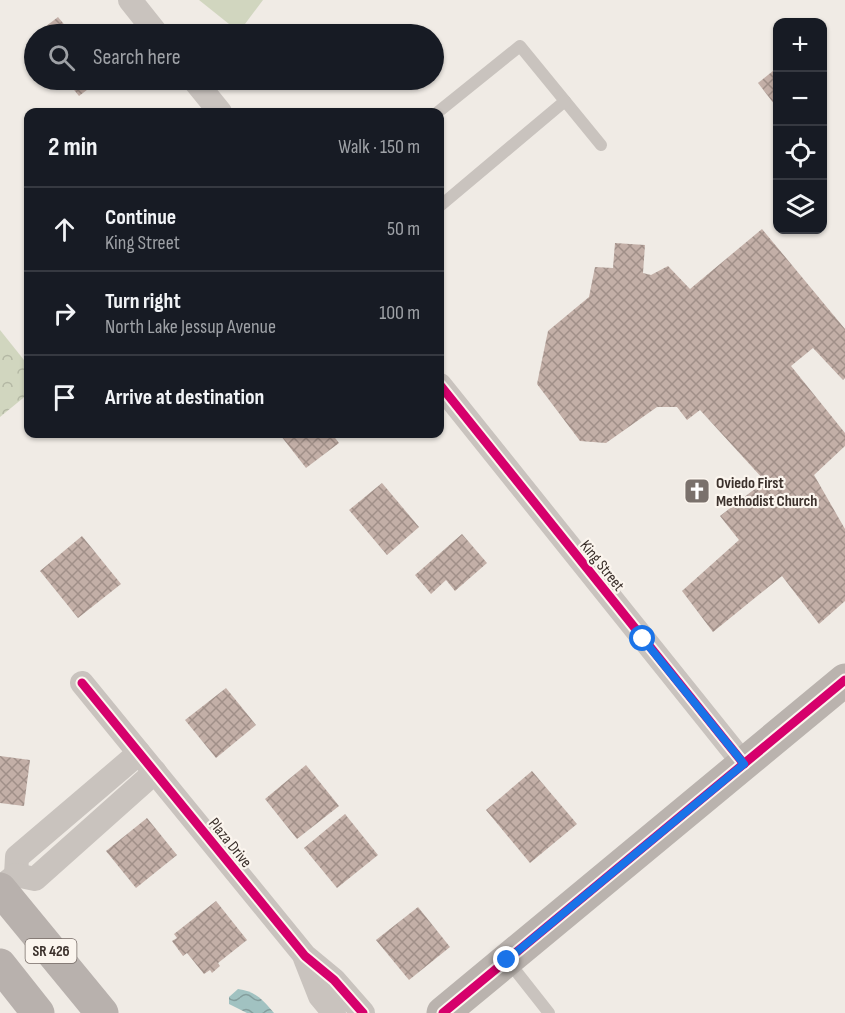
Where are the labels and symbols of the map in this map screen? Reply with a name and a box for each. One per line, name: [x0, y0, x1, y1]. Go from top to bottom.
place label: Oviedo First Methodist Church: [716, 474, 817, 511]
church icon: Oviedo First Methodist Church: [682, 476, 712, 506]
street label: King Street: [576, 537, 628, 595]
route start: [629, 625, 655, 651]
street label: Plaza Drive: [204, 814, 256, 872]
road number: SR 426: [26, 939, 76, 963]
route end: [493, 946, 519, 972]

